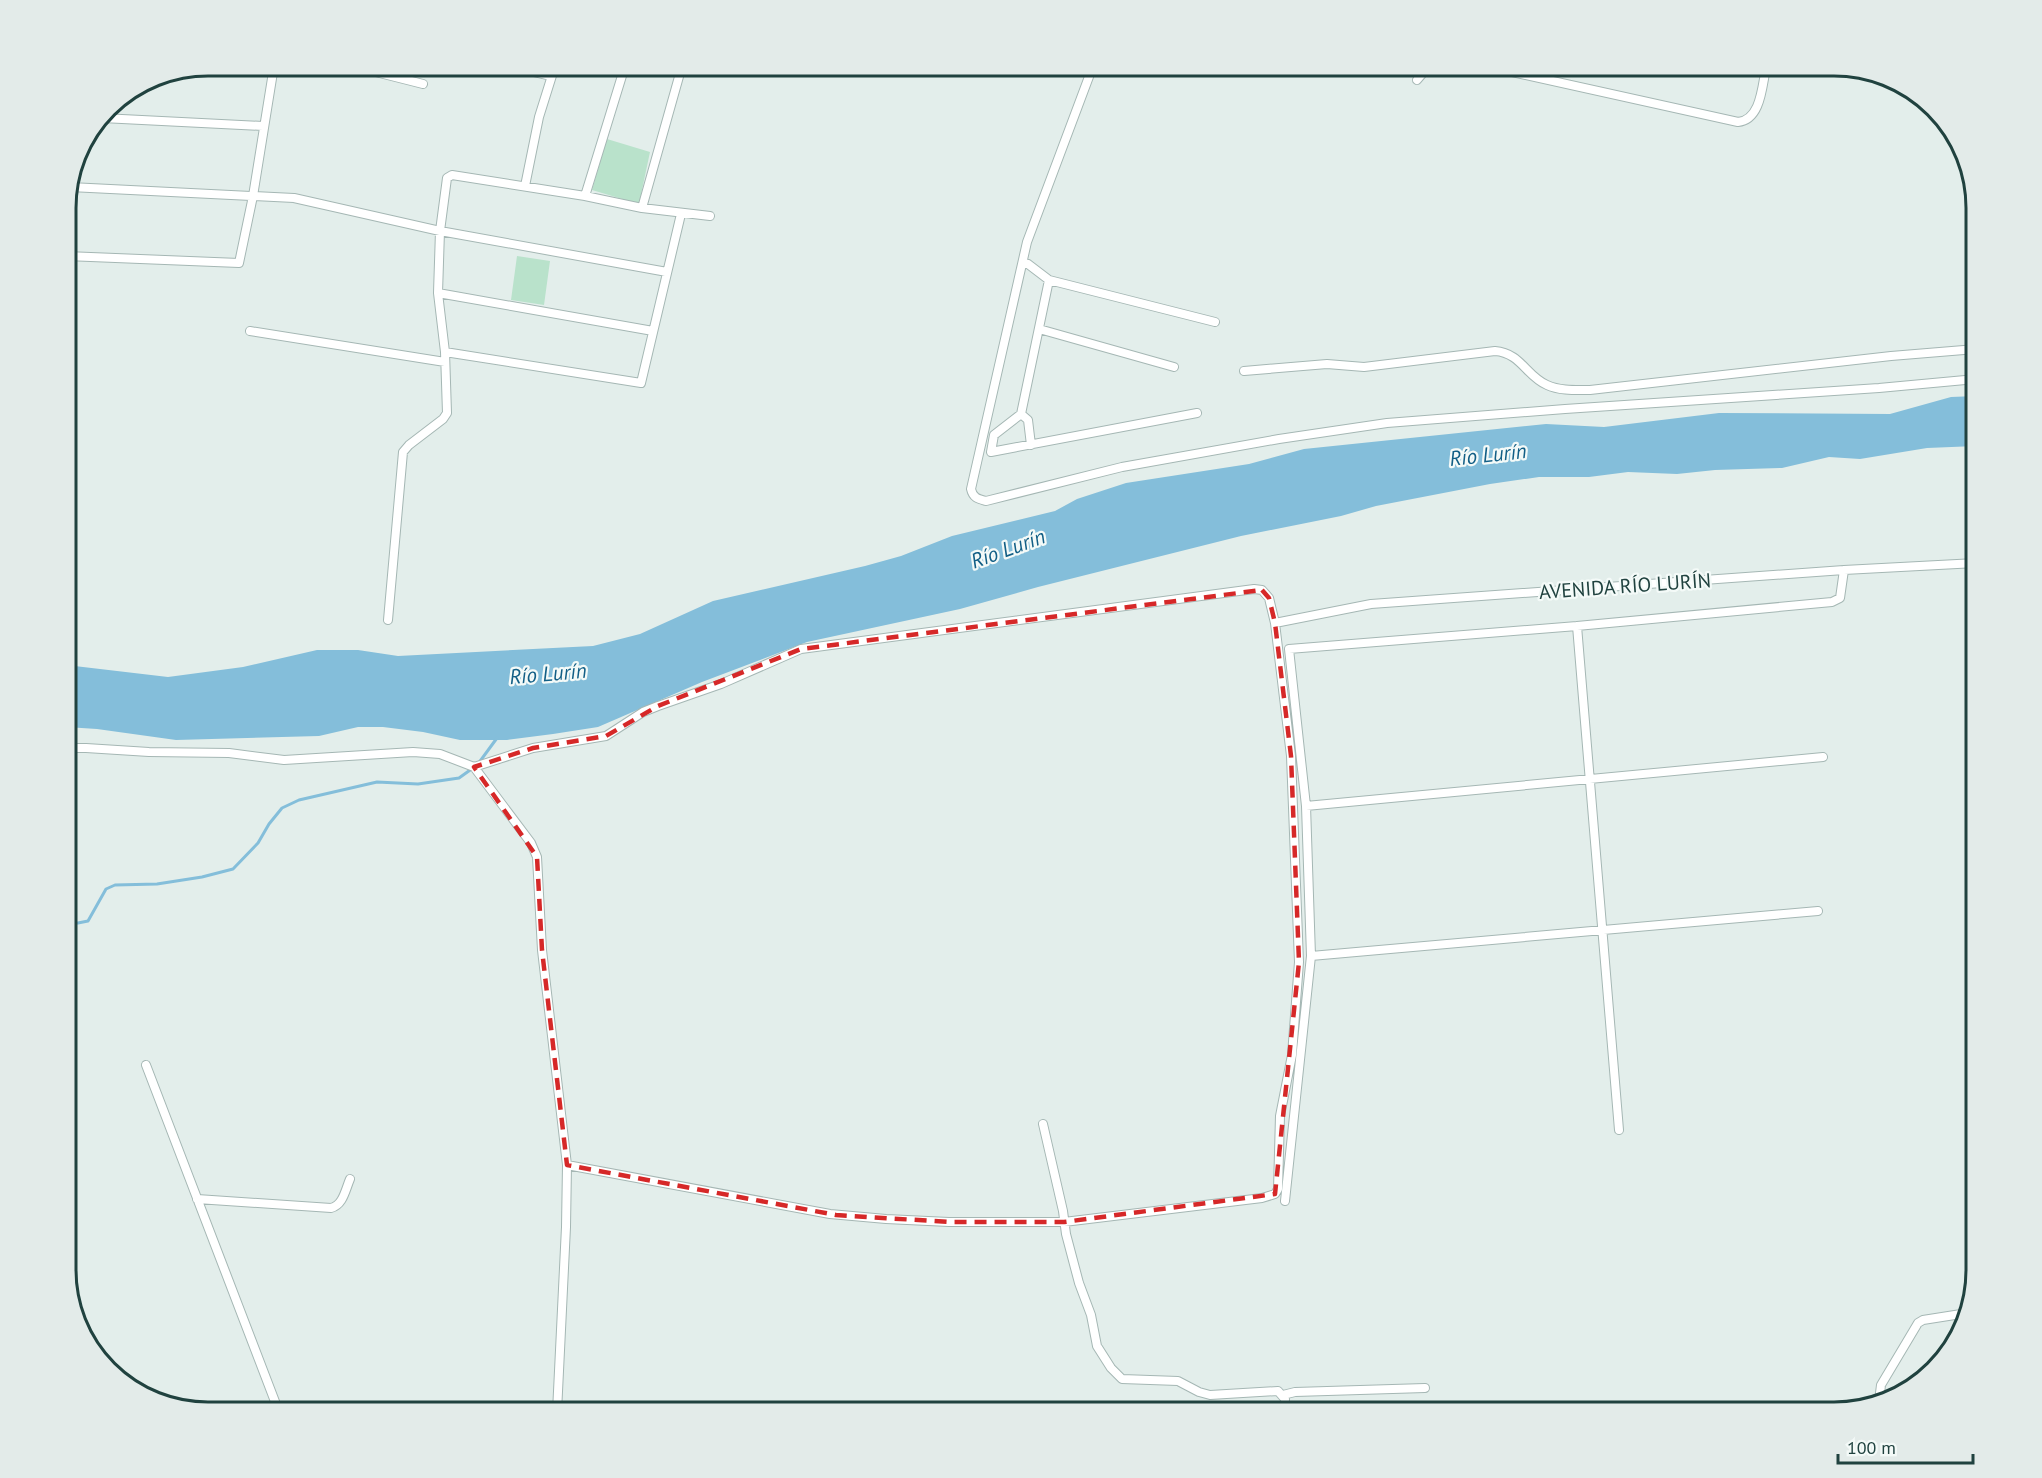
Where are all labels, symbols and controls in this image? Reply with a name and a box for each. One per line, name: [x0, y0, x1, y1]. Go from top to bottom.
water label: Río Lurín: [1448, 437, 1528, 472]
water label: Río Lurín: [967, 523, 1049, 574]
street label: AVENIDA RÍO LURÍN: [1538, 567, 1712, 605]
water label: Río Lurín: [508, 657, 588, 690]
scale bar: [1838, 1427, 1973, 1465]
text: 100 m: [1847, 1436, 1896, 1459]

